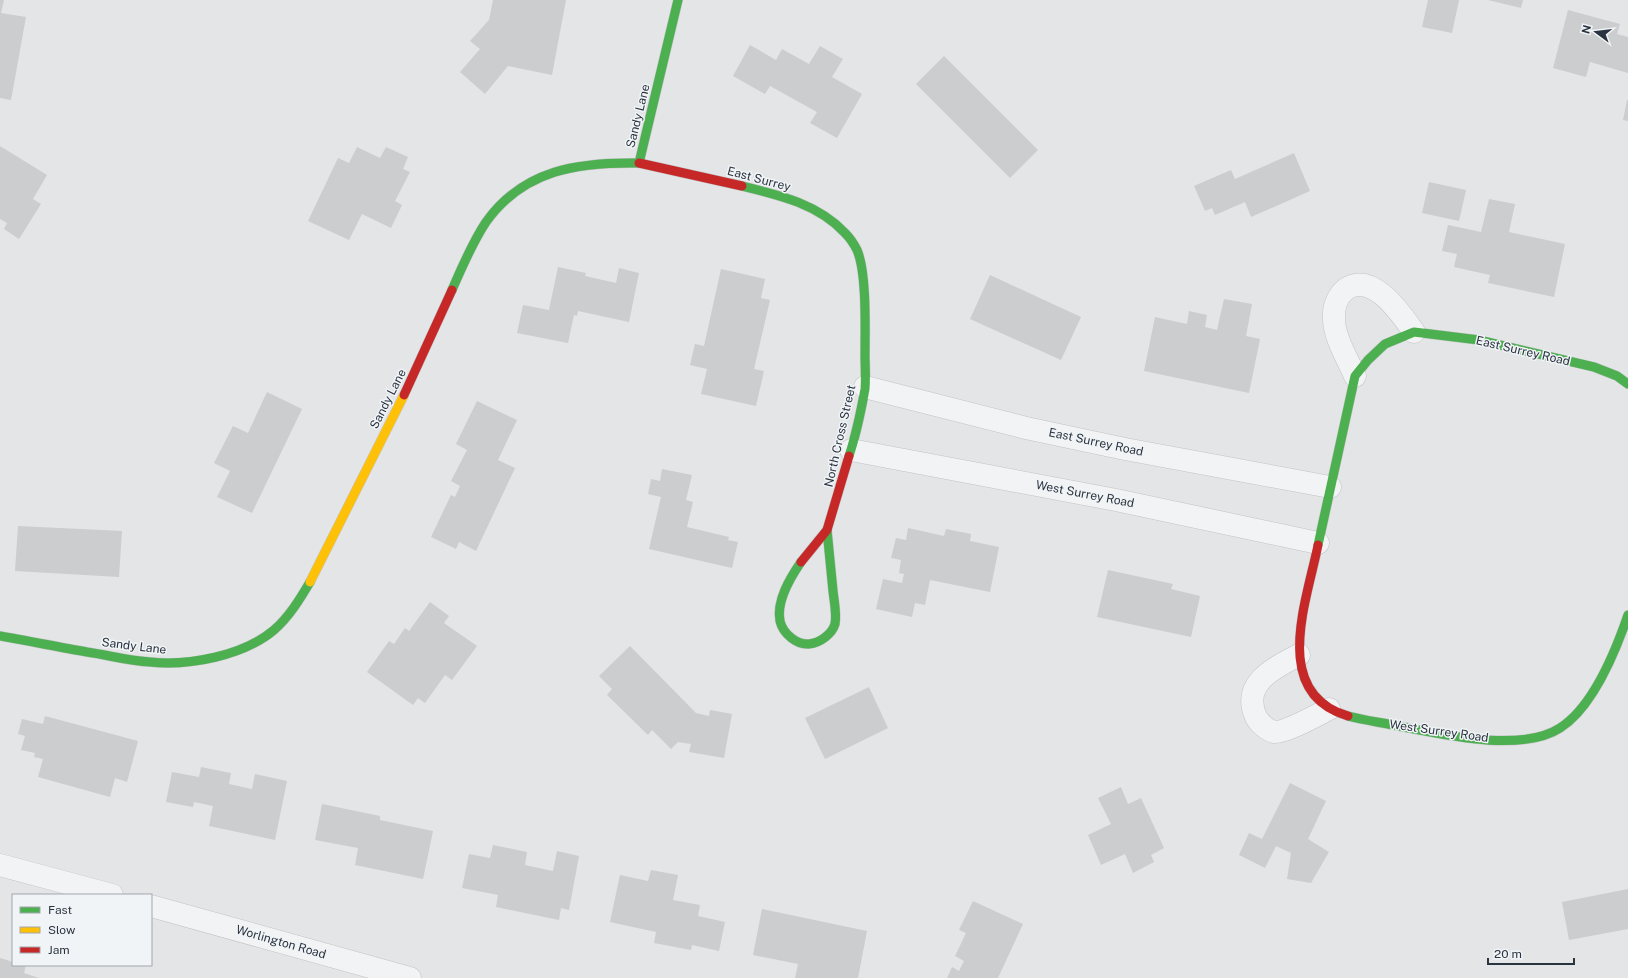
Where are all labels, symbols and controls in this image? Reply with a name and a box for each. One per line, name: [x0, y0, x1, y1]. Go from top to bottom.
north arrow: [1576, 12, 1616, 52]
text: N: [1579, 24, 1593, 35]
street label: Sandy Lane: [623, 83, 653, 149]
street label: East Surrey: [726, 164, 793, 194]
street label: East Surrey Road: [1475, 333, 1571, 369]
street label: Sandy Lane: [367, 367, 409, 431]
street label: North Cross Street: [821, 383, 859, 488]
street label: East Surrey Road: [1047, 425, 1145, 459]
street label: West Surrey Road: [1035, 478, 1135, 510]
street label: Sandy Lane: [101, 635, 167, 657]
street label: West Surrey Road: [1389, 717, 1489, 745]
legend: [12, 894, 152, 966]
text: Fast: [48, 903, 73, 917]
street label: Worlington Road: [234, 922, 328, 962]
text: Slow: [48, 923, 76, 937]
scale bar: [1488, 940, 1574, 966]
text: Jam: [48, 943, 70, 957]
text: 20 m: [1494, 947, 1522, 961]

